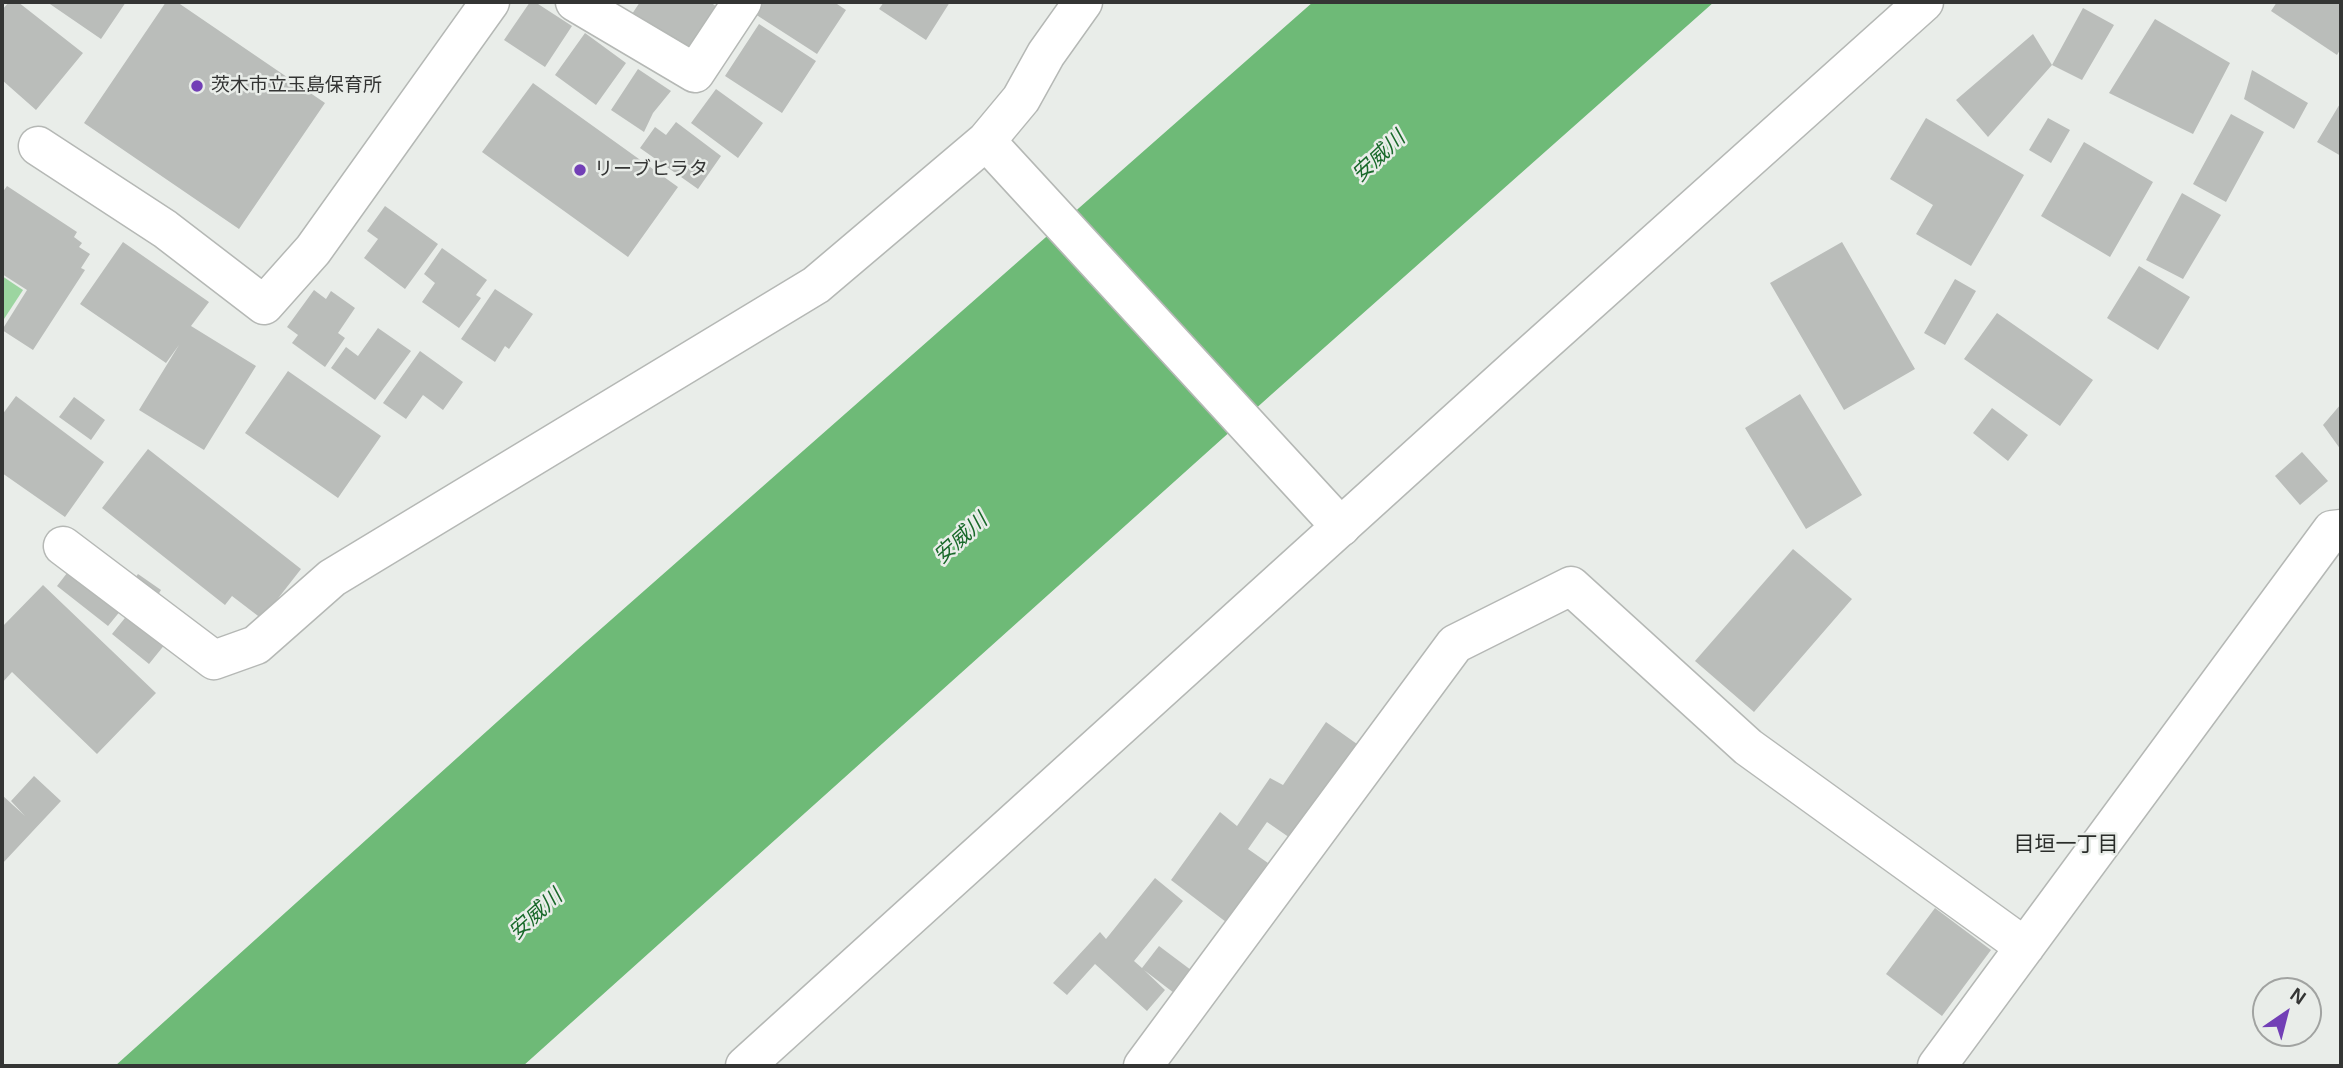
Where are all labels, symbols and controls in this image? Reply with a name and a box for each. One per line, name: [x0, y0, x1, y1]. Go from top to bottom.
place label: 茨木市立玉島保育所: [211, 75, 382, 97]
marker: 茨木市立玉島保育所: [189, 78, 205, 94]
water label: 安威川: [1347, 126, 1411, 188]
place label: リーブヒラタ: [594, 159, 708, 181]
marker: リーブヒラタ: [572, 162, 588, 178]
water label: 安威川: [929, 509, 993, 569]
district label: 目垣一丁目: [2014, 832, 2118, 858]
water label: 安威川: [504, 885, 568, 945]
north arrow: [2252, 977, 2322, 1047]
text: N: [2287, 983, 2310, 1009]

